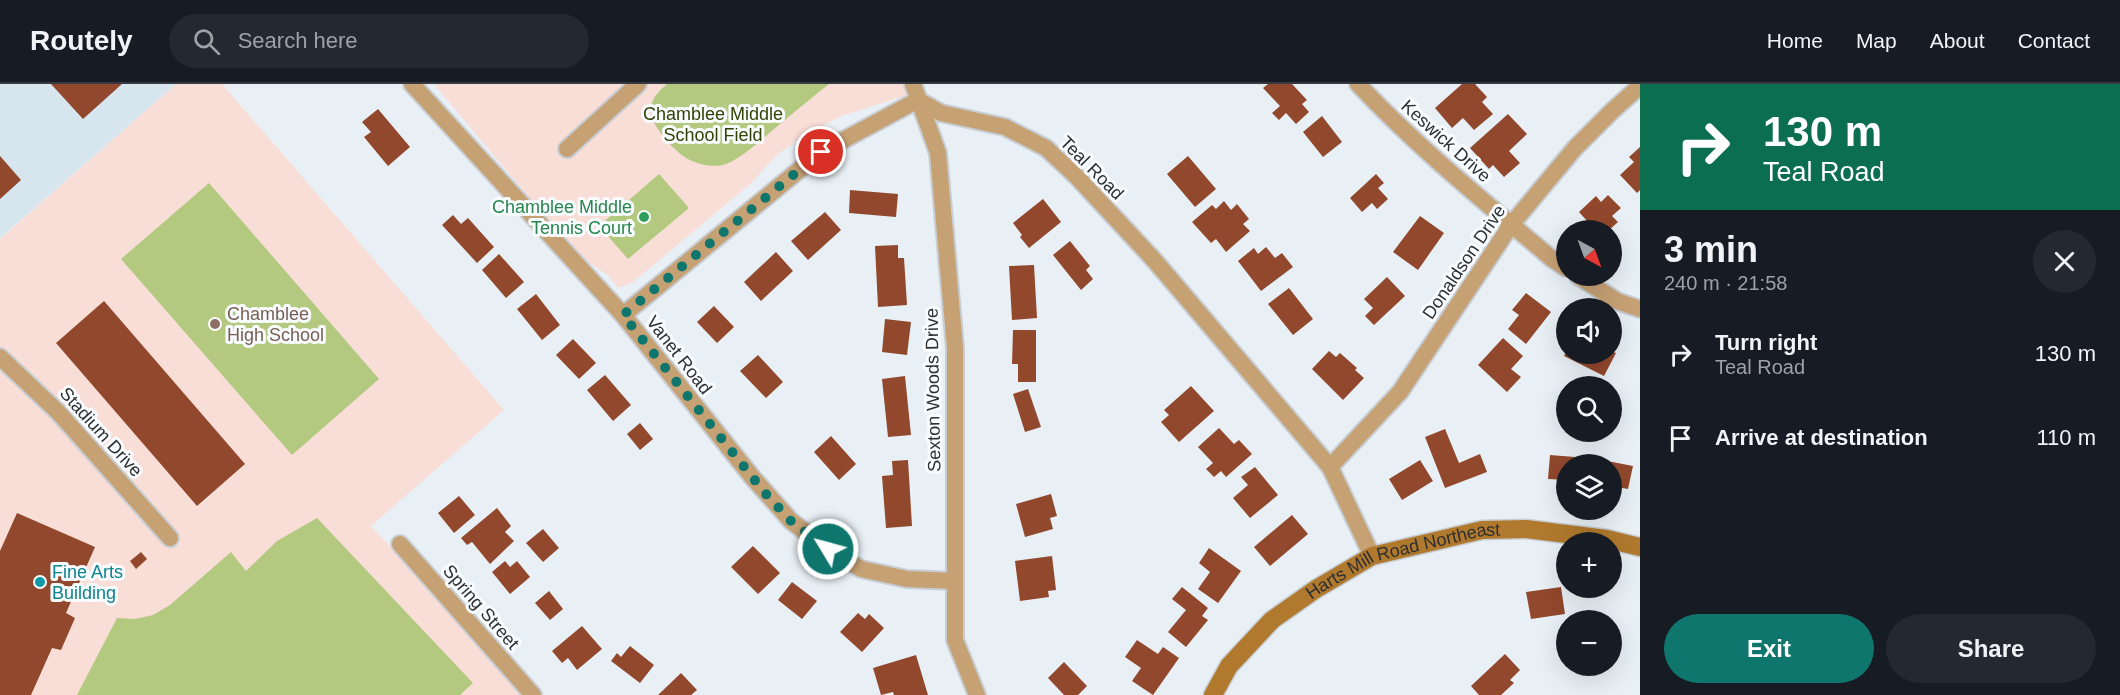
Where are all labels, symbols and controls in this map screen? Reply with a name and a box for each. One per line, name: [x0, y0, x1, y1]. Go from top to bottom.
search box: [169, 14, 589, 68]
text: Routely: [30, 25, 133, 56]
icon: search: [190, 25, 223, 58]
text: Search here: [238, 28, 358, 53]
text: Home: [1767, 29, 1823, 52]
text: Map: [1856, 29, 1897, 52]
text: About: [1930, 29, 1985, 52]
text: Contact: [2018, 29, 2090, 52]
street label: Keswick Drive: [1397, 96, 1495, 186]
park label: Chamblee Middle School Field: [643, 104, 783, 145]
icon: right: [1664, 108, 1742, 186]
text: 130 m: [1763, 108, 1882, 155]
pin: [795, 126, 846, 177]
street label: Teal Road: [1056, 132, 1128, 204]
icon: arrive: [804, 135, 837, 168]
text: Teal Road: [1763, 157, 1885, 187]
place label: Chamblee Middle Tennis Court: [492, 197, 632, 238]
street label: Donaldson Drive: [1419, 201, 1509, 323]
marker: Chamblee Middle Tennis Court: [637, 210, 651, 224]
north arrow: [1556, 220, 1622, 286]
map controls: [1556, 220, 1622, 676]
text: 3 min: [1664, 229, 1758, 270]
button: close: [2033, 230, 2096, 293]
text: 240 m · 21:58: [1664, 272, 1787, 294]
button: sound: [1556, 298, 1622, 364]
place label: Chamblee High School: [227, 304, 324, 345]
street label: Sexton Woods Drive: [922, 308, 944, 472]
street label: Vanet Road: [642, 312, 716, 398]
marker: Chamblee High School: [208, 317, 222, 331]
text: Turn right: [1715, 330, 1817, 355]
icon: right: [1664, 338, 1697, 371]
text: 130 m: [2035, 341, 2096, 366]
text: Teal Road: [1715, 356, 1805, 378]
button: search: [1556, 376, 1622, 442]
street label: Stadium Drive: [56, 383, 146, 481]
icon: arrive: [1664, 422, 1697, 455]
text: Arrive at destination: [1715, 425, 1928, 450]
text: 110 m: [2036, 425, 2096, 450]
button: layers: [1556, 454, 1622, 520]
position arrow: [796, 517, 860, 581]
street label: Harts Mill Road Northeast: [1302, 519, 1500, 603]
button: +: [1556, 532, 1622, 598]
street label: Spring Street: [439, 561, 523, 653]
place label: Fine Arts Building: [52, 562, 123, 603]
marker: Fine Arts Building: [33, 575, 47, 589]
button: −: [1556, 610, 1622, 676]
button: Exit: [1664, 614, 1874, 683]
button: Share: [1886, 614, 2096, 683]

